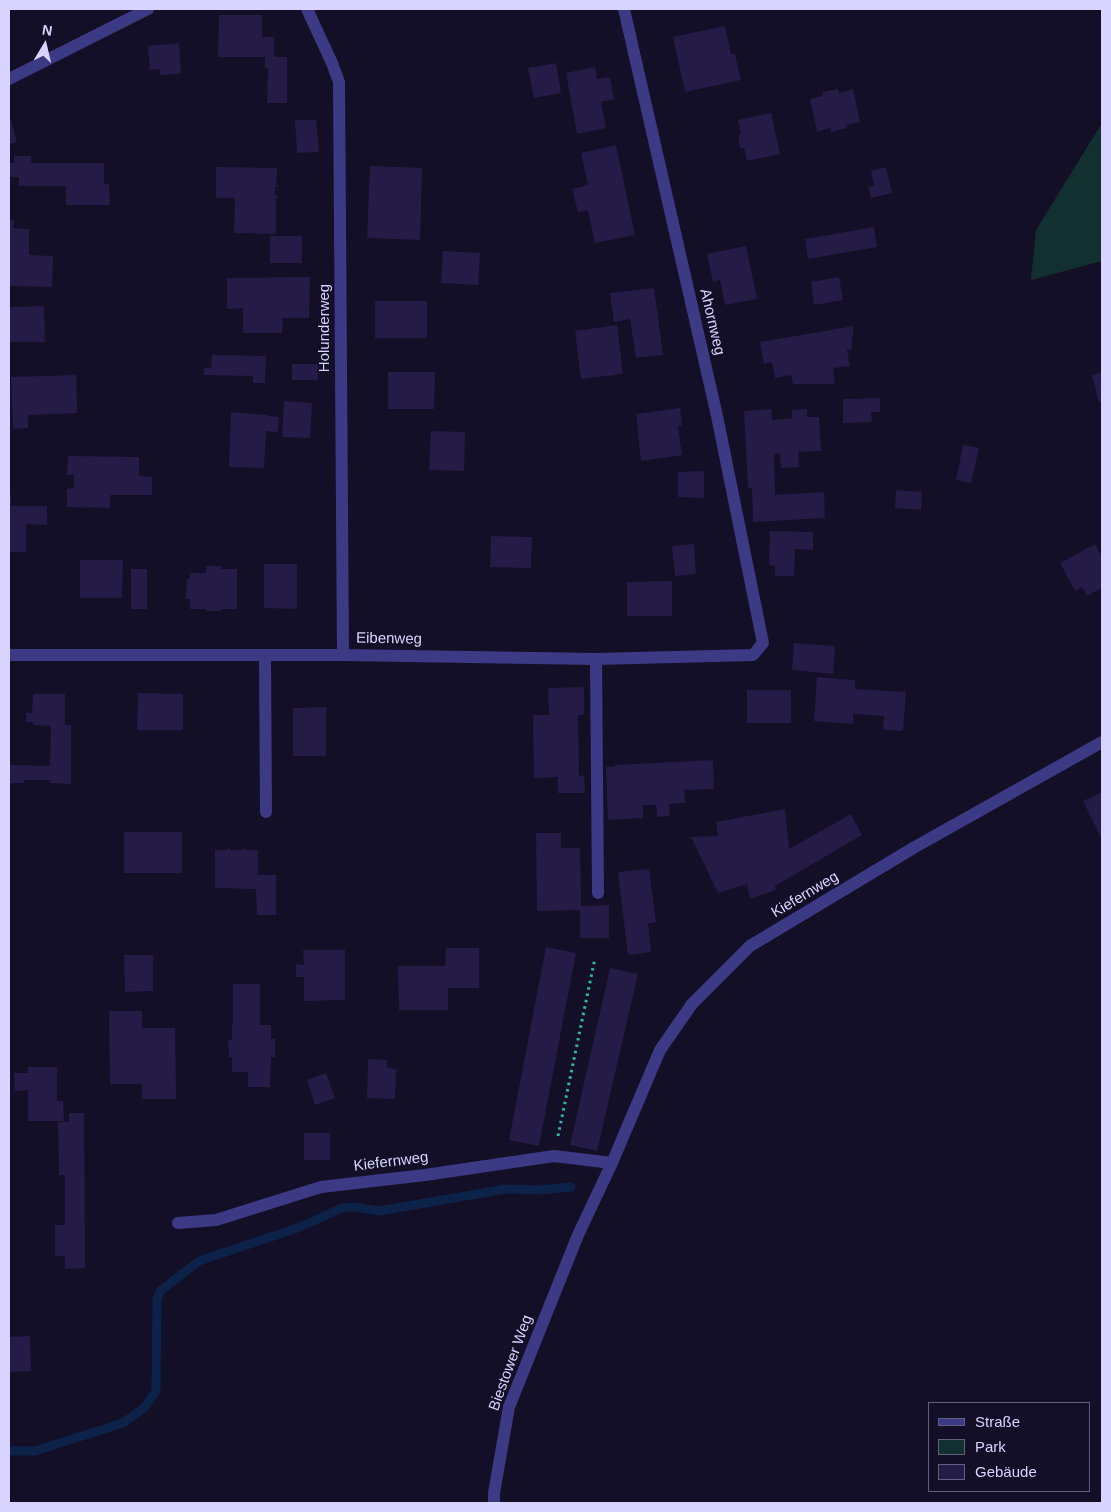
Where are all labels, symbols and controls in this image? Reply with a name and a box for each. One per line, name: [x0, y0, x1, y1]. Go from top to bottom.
north arrow: [20, 20, 70, 70]
text: N: [41, 21, 54, 39]
street label: Holunderweg: [316, 284, 334, 372]
street label: Ahornweg: [696, 287, 728, 357]
street label: Eibenweg: [356, 629, 422, 649]
street label: Kiefernweg: [768, 868, 842, 922]
street label: Kiefernweg: [353, 1148, 429, 1176]
street label: Biestower Weg: [485, 1313, 537, 1413]
legend: [928, 1402, 1091, 1492]
text: Straße: [975, 1413, 1020, 1430]
text: Park: [975, 1438, 1006, 1455]
text: Gebäude: [975, 1463, 1037, 1480]

